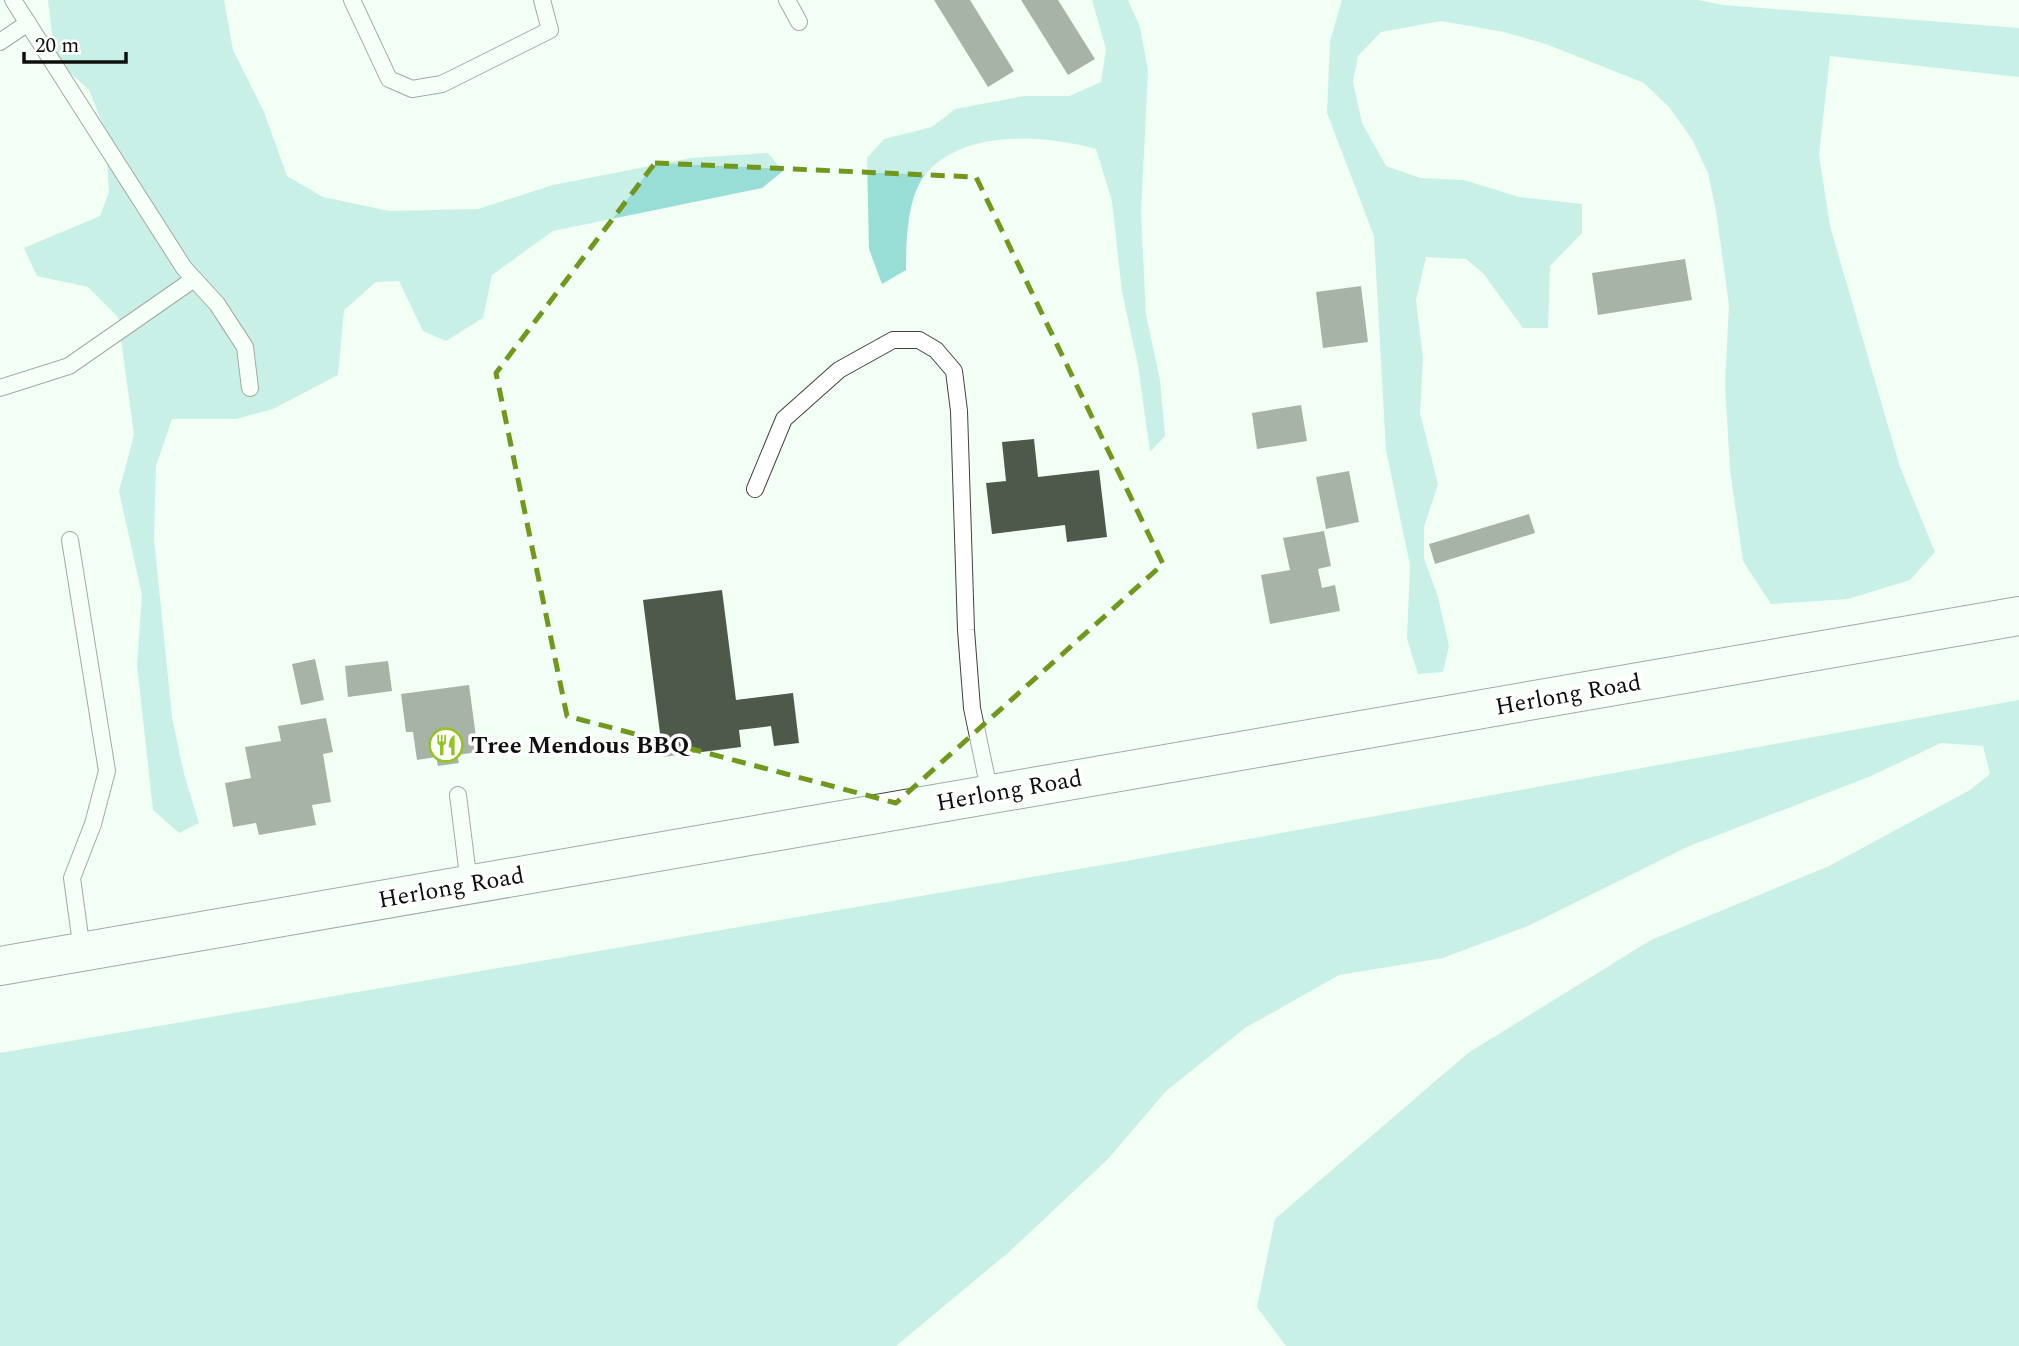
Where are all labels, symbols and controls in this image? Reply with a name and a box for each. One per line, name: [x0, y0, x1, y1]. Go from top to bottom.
scale bar: [24, 21, 126, 65]
text: 20 m: [35, 30, 79, 62]
street label: Herlong Road: [1492, 664, 1644, 726]
restaurant icon: Tree Mendous BBQ: [427, 726, 465, 764]
place label: Tree Mendous BBQ: [471, 728, 690, 764]
street label: Herlong Road: [933, 760, 1085, 822]
street label: Herlong Road: [375, 857, 527, 919]

